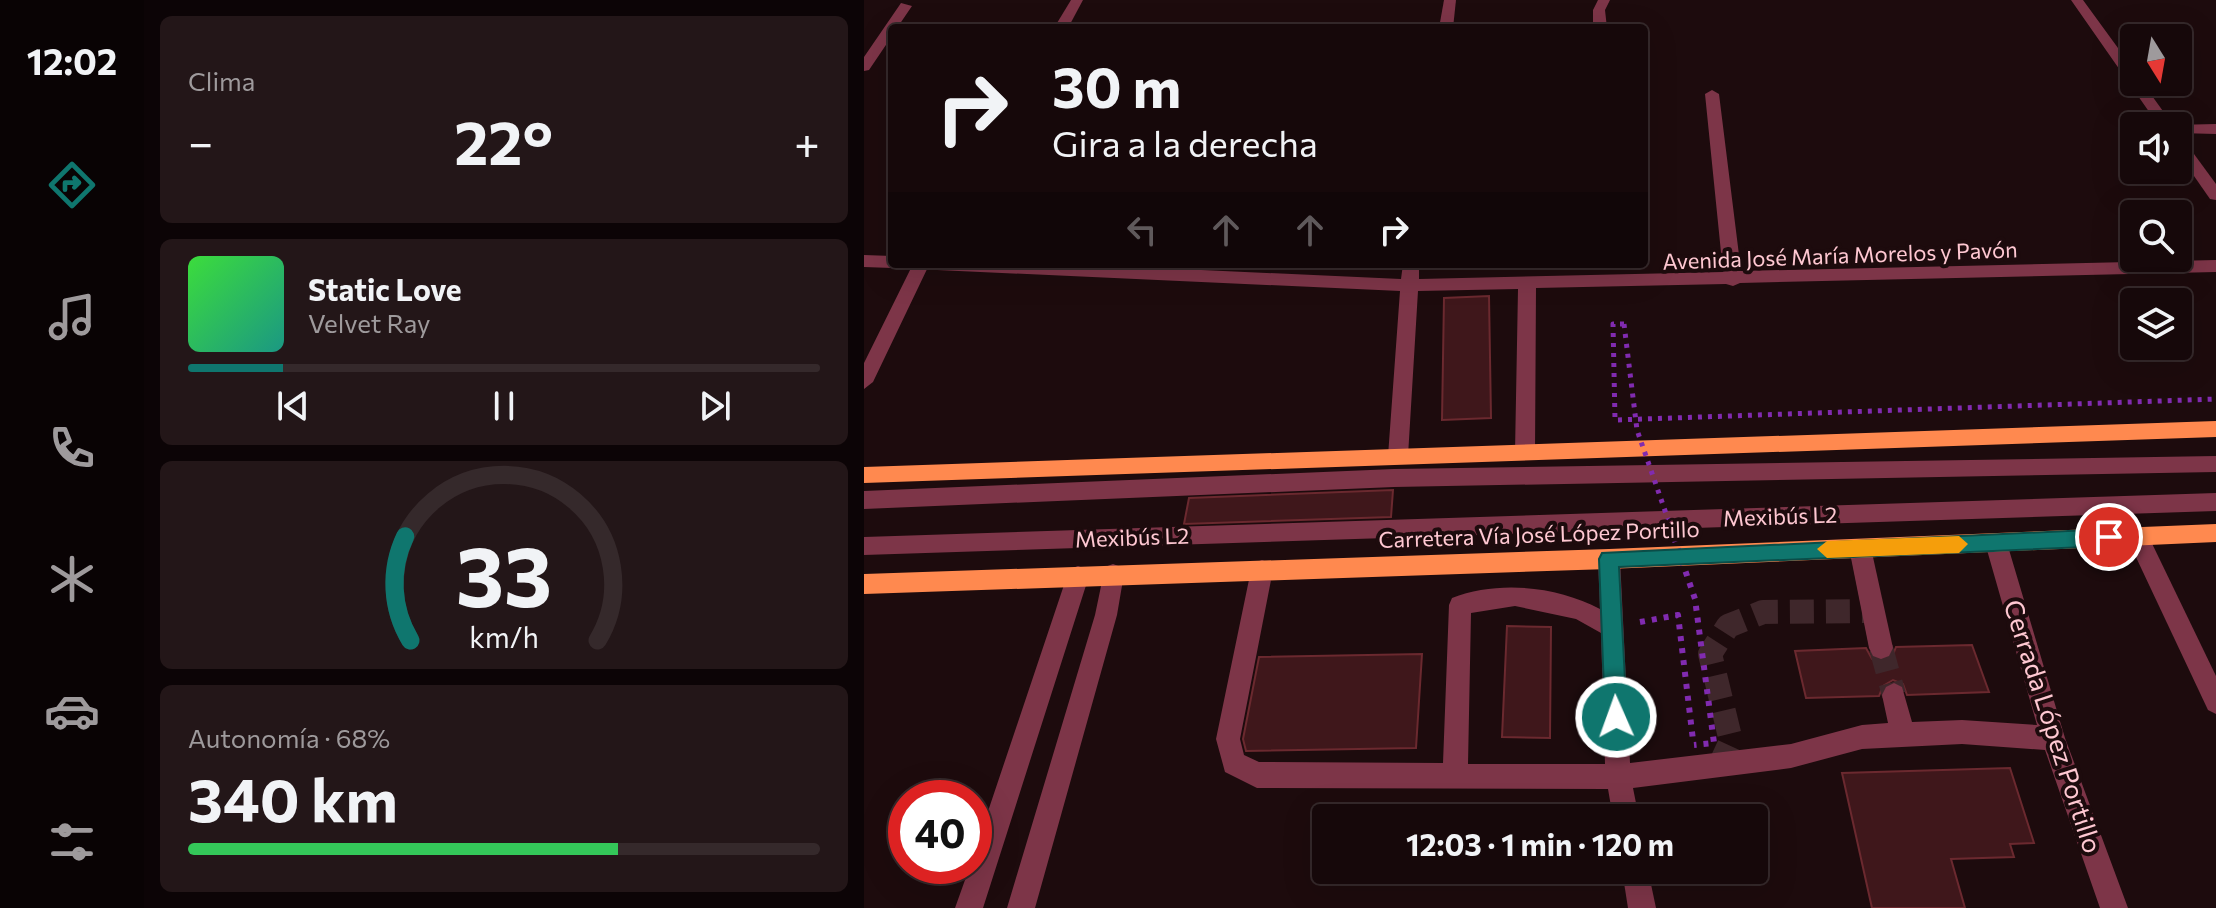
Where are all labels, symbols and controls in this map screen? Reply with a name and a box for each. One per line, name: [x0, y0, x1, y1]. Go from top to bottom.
north arrow: [2120, 24, 2192, 96]
map controls: [2120, 24, 2192, 360]
text: 12:02: [27, 38, 117, 82]
text: 30 m: [1052, 51, 1181, 120]
icon: right: [920, 56, 1024, 160]
text: Clima: [188, 65, 255, 96]
text: 22°: [454, 104, 553, 177]
button: sound: [2120, 112, 2192, 184]
text: −: [188, 114, 213, 168]
text: +: [794, 114, 820, 168]
text: Gira a la derecha: [1052, 120, 1318, 164]
icon: directions: [44, 157, 100, 213]
button: search: [2120, 200, 2192, 272]
icon: left: [1120, 208, 1164, 252]
icon: ahead: [1204, 208, 1248, 252]
icon: ahead: [1288, 208, 1332, 252]
icon: right: [1372, 208, 1416, 252]
street label: Avenida José María Morelos y Pavón: [1662, 235, 2018, 275]
text: Static Love: [308, 270, 462, 307]
button: layers: [2120, 288, 2192, 360]
icon: music: [44, 289, 100, 345]
text: Velvet Ray: [308, 307, 431, 338]
icon: previous: [271, 384, 315, 428]
icon: pause: [482, 384, 526, 428]
icon: next: [693, 384, 737, 428]
icon: phone: [44, 420, 100, 476]
street label: Mexibús L2: [1722, 501, 1838, 531]
pin: [2075, 503, 2143, 571]
street label: Carretera Vía José López Portillo: [1378, 515, 1700, 553]
icon: arrive: [2087, 515, 2131, 559]
text: 33: [456, 522, 552, 624]
street label: Mexibús L2: [1074, 522, 1190, 552]
icon: climate: [44, 551, 100, 607]
street label: Cerrada López Portillo: [1998, 595, 2110, 857]
text: km/h: [469, 620, 539, 655]
position arrow: [1574, 675, 1658, 759]
icon: car: [44, 683, 100, 739]
text: Autonomía · 68%: [188, 722, 390, 753]
text: 340 km: [188, 761, 398, 834]
speed limit sign: 40: [888, 780, 992, 884]
icon: filters: [44, 814, 100, 870]
text: 12:03 · 1 min · 120 m: [1406, 825, 1674, 862]

